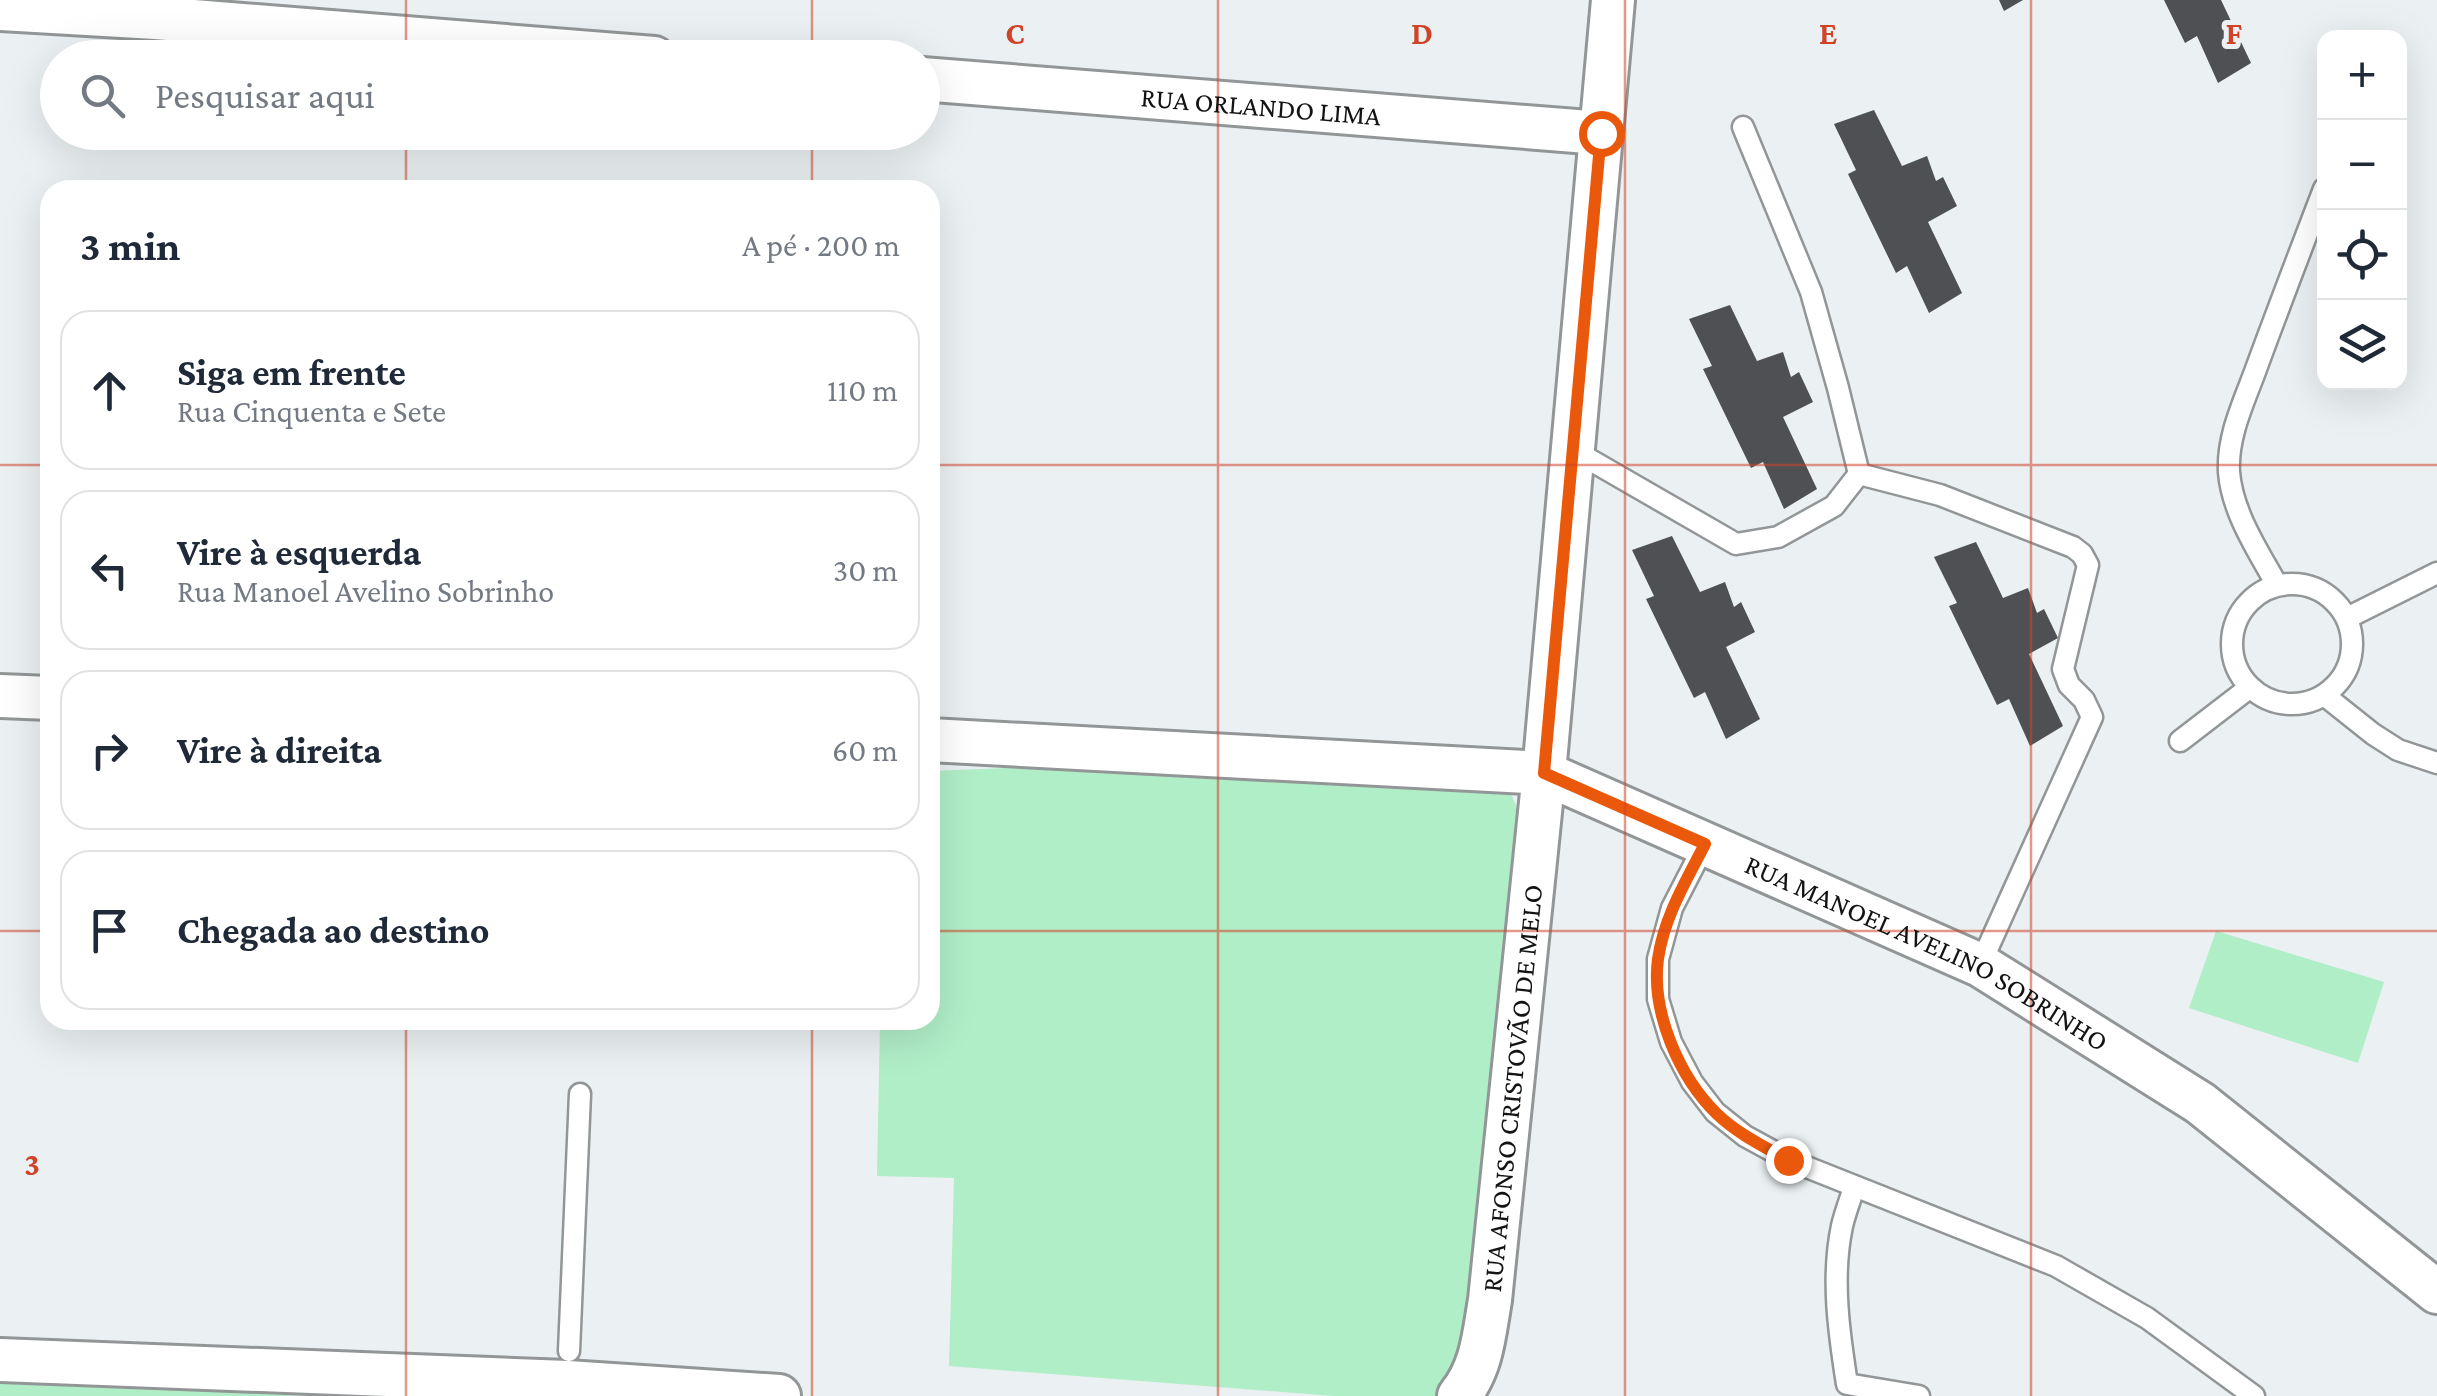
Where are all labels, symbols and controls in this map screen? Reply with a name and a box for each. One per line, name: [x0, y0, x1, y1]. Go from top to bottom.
text: C: [1005, 15, 1025, 51]
text: D: [1411, 15, 1433, 51]
text: E: [1819, 15, 1837, 51]
text: F: [2226, 15, 2243, 51]
map controls: [2317, 30, 2407, 390]
button: +: [2317, 30, 2407, 120]
search box: [40, 40, 940, 150]
icon: search: [75, 68, 130, 123]
text: Pesquisar aqui: [155, 74, 375, 116]
street label: RUA ORLANDO LIMA: [1140, 81, 1382, 131]
route start: [1579, 111, 1625, 157]
button: −: [2317, 120, 2407, 210]
button: locate: [2317, 210, 2407, 300]
text: 3 min: [80, 222, 180, 269]
text: A pé · 200 m: [742, 227, 900, 263]
button: layers: [2317, 300, 2407, 390]
text: Siga em frente: [177, 351, 406, 393]
icon: ahead: [82, 363, 137, 418]
text: 110 m: [827, 372, 898, 408]
text: Rua Cinquenta e Sete: [177, 393, 446, 429]
text: Vire à esquerda: [177, 531, 421, 573]
icon: left: [82, 543, 137, 598]
text: 30 m: [833, 552, 898, 588]
text: Rua Manoel Avelino Sobrinho: [177, 573, 554, 609]
icon: right: [82, 723, 137, 778]
text: Vire à direita: [177, 729, 382, 771]
text: 60 m: [832, 732, 898, 768]
street label: RUA MANOEL AVELINO SOBRINHO: [1741, 848, 2114, 1057]
street label: RUA AFONSO CRISTOVÃO DE MELO: [1475, 883, 1548, 1294]
icon: arrive: [82, 903, 137, 958]
text: Chegada ao destino: [177, 909, 490, 951]
route end: [1766, 1138, 1812, 1184]
text: 3: [24, 1146, 40, 1182]

